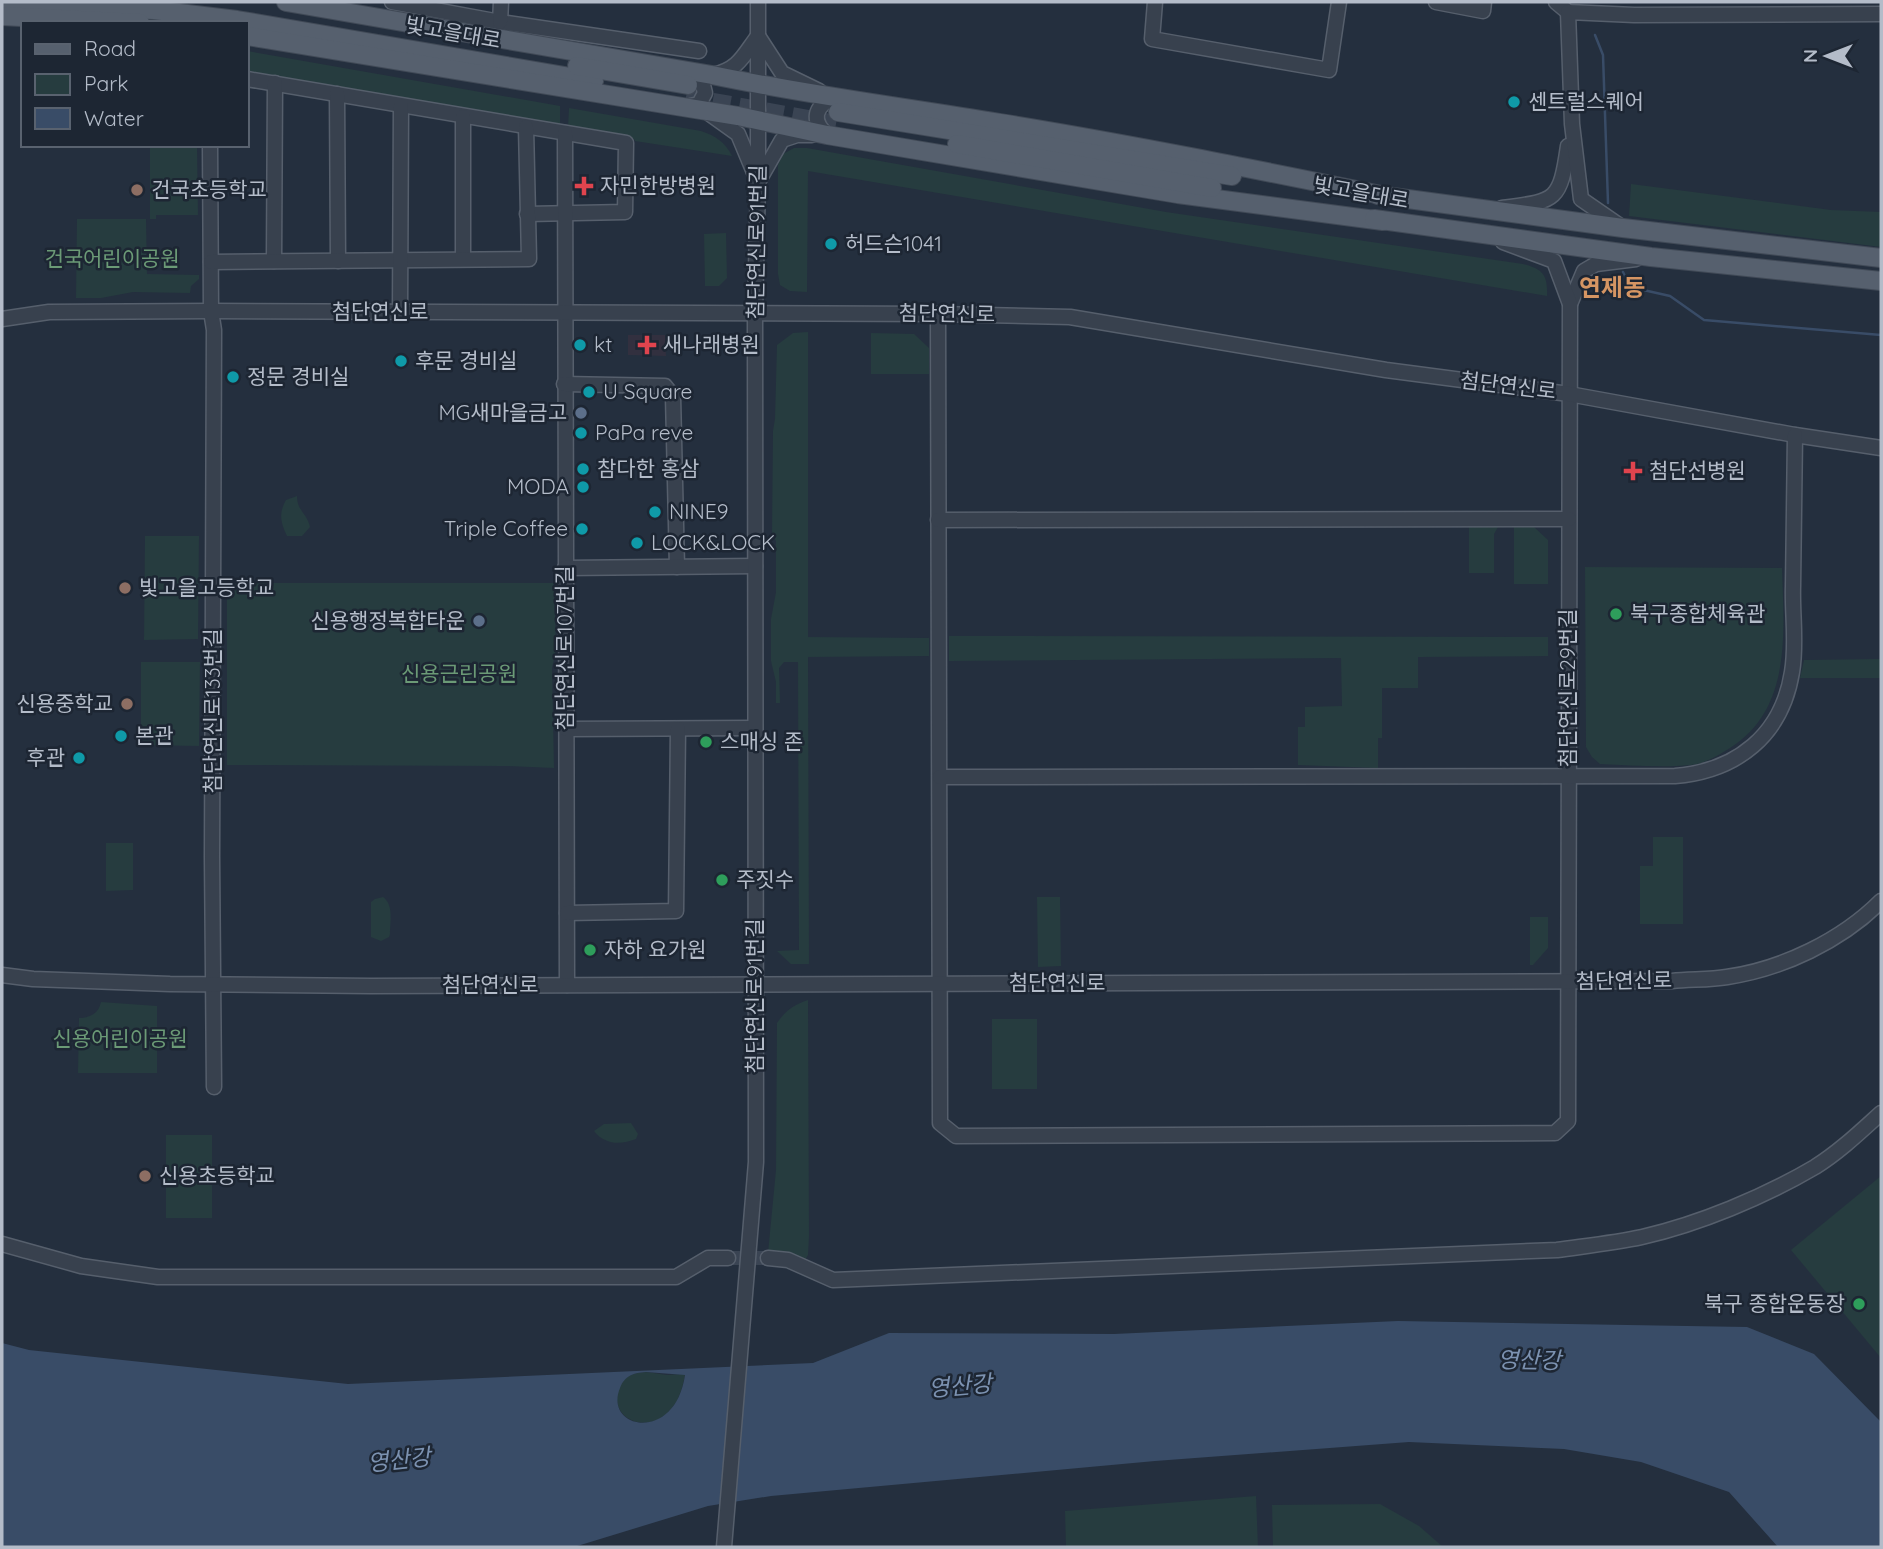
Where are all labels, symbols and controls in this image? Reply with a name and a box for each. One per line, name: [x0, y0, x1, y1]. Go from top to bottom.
street label: 빛고을대로: [403, 11, 503, 53]
legend: [21, 21, 248, 147]
north arrow: [1792, 21, 1862, 91]
text: Road: [84, 35, 136, 61]
text: N: [1798, 49, 1822, 63]
text: Park: [84, 70, 128, 96]
place label: 센트럴스퀘어: [1528, 88, 1644, 114]
marker: 센트럴스퀘어: [1506, 94, 1522, 110]
text: Water: [84, 105, 144, 131]
street label: 첨단연신로91번길: [742, 164, 770, 320]
street label: 빛고을대로: [1311, 171, 1411, 213]
place label: 자민한방병원: [600, 172, 716, 198]
place label: 건국초등학교: [151, 176, 267, 202]
marker: 자민한방병원: [574, 176, 594, 196]
marker: 건국초등학교: [129, 182, 145, 198]
place label: 허드슨1041: [845, 230, 942, 256]
marker: 허드슨1041: [823, 236, 839, 252]
park label: 건국어린이공원: [44, 245, 180, 271]
district label: 연제동: [1579, 272, 1645, 302]
street label: 첨단연신로: [332, 298, 428, 324]
street label: 첨단연신로: [898, 299, 996, 327]
place label: kt: [594, 331, 612, 357]
place label: 새나래병원: [663, 331, 760, 357]
marker: 새나래병원: [637, 335, 657, 355]
marker: kt: [572, 337, 588, 353]
place label: 후문 경비실: [415, 347, 517, 373]
marker: 후문 경비실: [393, 353, 409, 369]
place label: 정문 경비실: [247, 363, 349, 389]
street label: 첨단연신로: [1459, 366, 1558, 404]
marker: 정문 경비실: [225, 369, 241, 385]
place label: U Square: [603, 378, 692, 404]
marker: U Square: [581, 384, 597, 400]
place label: MG새마을금고: [438, 399, 567, 425]
marker: MG새마을금고: [573, 405, 589, 421]
place label: PaPa reve: [595, 419, 693, 445]
marker: PaPa reve: [573, 425, 589, 441]
place label: 참다한 홍삼: [597, 455, 699, 481]
place label: 첨단선병원: [1649, 457, 1746, 483]
marker: 참다한 홍삼: [575, 461, 591, 477]
marker: 첨단선병원: [1623, 461, 1643, 481]
place label: MODA: [507, 473, 569, 499]
marker: MODA: [575, 479, 591, 495]
place label: NINE9: [669, 498, 728, 524]
marker: NINE9: [647, 504, 663, 520]
place label: Triple Coffee: [444, 515, 568, 541]
marker: Triple Coffee: [574, 521, 590, 537]
place label: LOCK&LOCK: [651, 529, 775, 555]
marker: LOCK&LOCK: [629, 535, 645, 551]
street label: 첨단연신로107번길: [551, 565, 577, 731]
place label: 빛고을고등학교: [139, 574, 274, 600]
marker: 빛고을고등학교: [117, 580, 133, 596]
place label: 북구종합체육관: [1630, 600, 1765, 626]
marker: 북구종합체육관: [1608, 606, 1624, 622]
place label: 신용행정복합타운: [310, 607, 465, 633]
street label: 첨단연신로29번길: [1554, 609, 1580, 767]
marker: 신용행정복합타운: [471, 613, 487, 629]
street label: 첨단연신로133번길: [199, 628, 225, 794]
park label: 신용근린공원: [401, 660, 517, 686]
place label: 신용중학교: [16, 690, 113, 716]
marker: 신용중학교: [119, 696, 135, 712]
place label: 본관: [135, 722, 174, 748]
marker: 본관: [113, 728, 129, 744]
place label: 스매싱 존: [720, 728, 803, 754]
marker: 스매싱 존: [698, 734, 714, 750]
place label: 후관: [26, 744, 65, 770]
marker: 후관: [71, 750, 87, 766]
place label: 주짓수: [736, 866, 794, 892]
marker: 주짓수: [714, 872, 730, 888]
street label: 첨단연신로91번길: [741, 919, 767, 1073]
place label: 자하 요가원: [604, 936, 706, 962]
marker: 자하 요가원: [582, 942, 598, 958]
street label: 첨단연신로: [1575, 966, 1673, 994]
street label: 첨단연신로: [1009, 969, 1105, 995]
street label: 첨단연신로: [442, 971, 538, 997]
park label: 신용어린이공원: [52, 1025, 188, 1051]
place label: 신용초등학교: [159, 1162, 275, 1188]
marker: 신용초등학교: [137, 1168, 153, 1184]
place label: 북구 종합운동장: [1704, 1290, 1845, 1316]
marker: 북구 종합운동장: [1851, 1296, 1867, 1312]
water label: 영산강: [1497, 1344, 1564, 1375]
water label: 영산강: [927, 1368, 996, 1403]
water label: 영산강: [366, 1441, 435, 1477]

